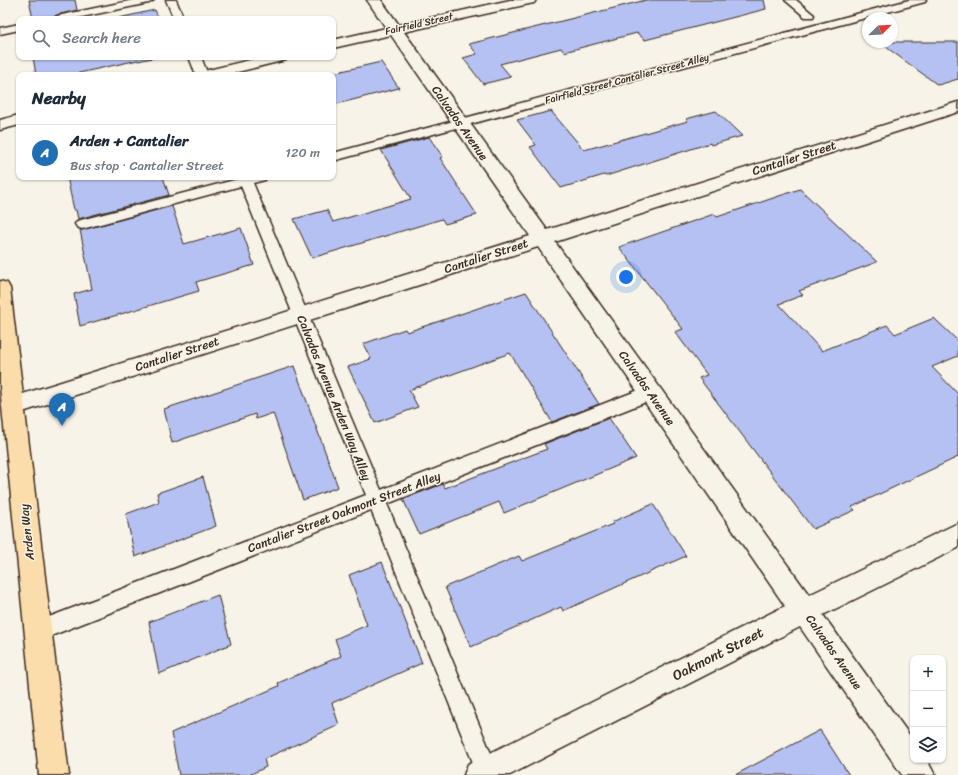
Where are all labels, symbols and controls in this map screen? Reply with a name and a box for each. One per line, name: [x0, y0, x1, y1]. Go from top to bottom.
street label: Fairfield Street: [383, 7, 456, 41]
north arrow: [862, 12, 898, 48]
search box: [16, 16, 336, 60]
text: Search here: [62, 25, 141, 51]
icon: search: [30, 27, 52, 49]
street label: Fairfield Street Cantalier Street Alley: [543, 48, 712, 110]
street label: Calvados Avenue: [426, 81, 494, 165]
text: Nearby: [32, 83, 86, 113]
text: Arden + Cantalier: [70, 128, 188, 154]
street label: Cantalier Street: [749, 134, 839, 182]
text: A: [41, 141, 49, 164]
text: 120 m: [285, 141, 320, 164]
text: Bus stop · Cantalier Street: [70, 154, 224, 177]
street label: Cantalier Street: [441, 232, 531, 280]
your location: [616, 267, 636, 287]
street label: Calvados Avenue Arden Way Alley: [291, 312, 378, 485]
street label: Cantalier Street: [132, 330, 222, 378]
street label: Calvados Avenue: [613, 346, 681, 430]
pin: A: [49, 393, 75, 426]
street label: Cantalier Street Oakmont Street Alley: [244, 465, 444, 559]
street label: Arden Way: [13, 502, 41, 562]
street label: Calvados Avenue: [800, 610, 868, 694]
street label: Oakmont Street: [668, 620, 768, 688]
map controls: [910, 655, 946, 763]
button: +: [910, 655, 946, 691]
button: −: [910, 691, 946, 727]
button: layers: [910, 727, 946, 763]

